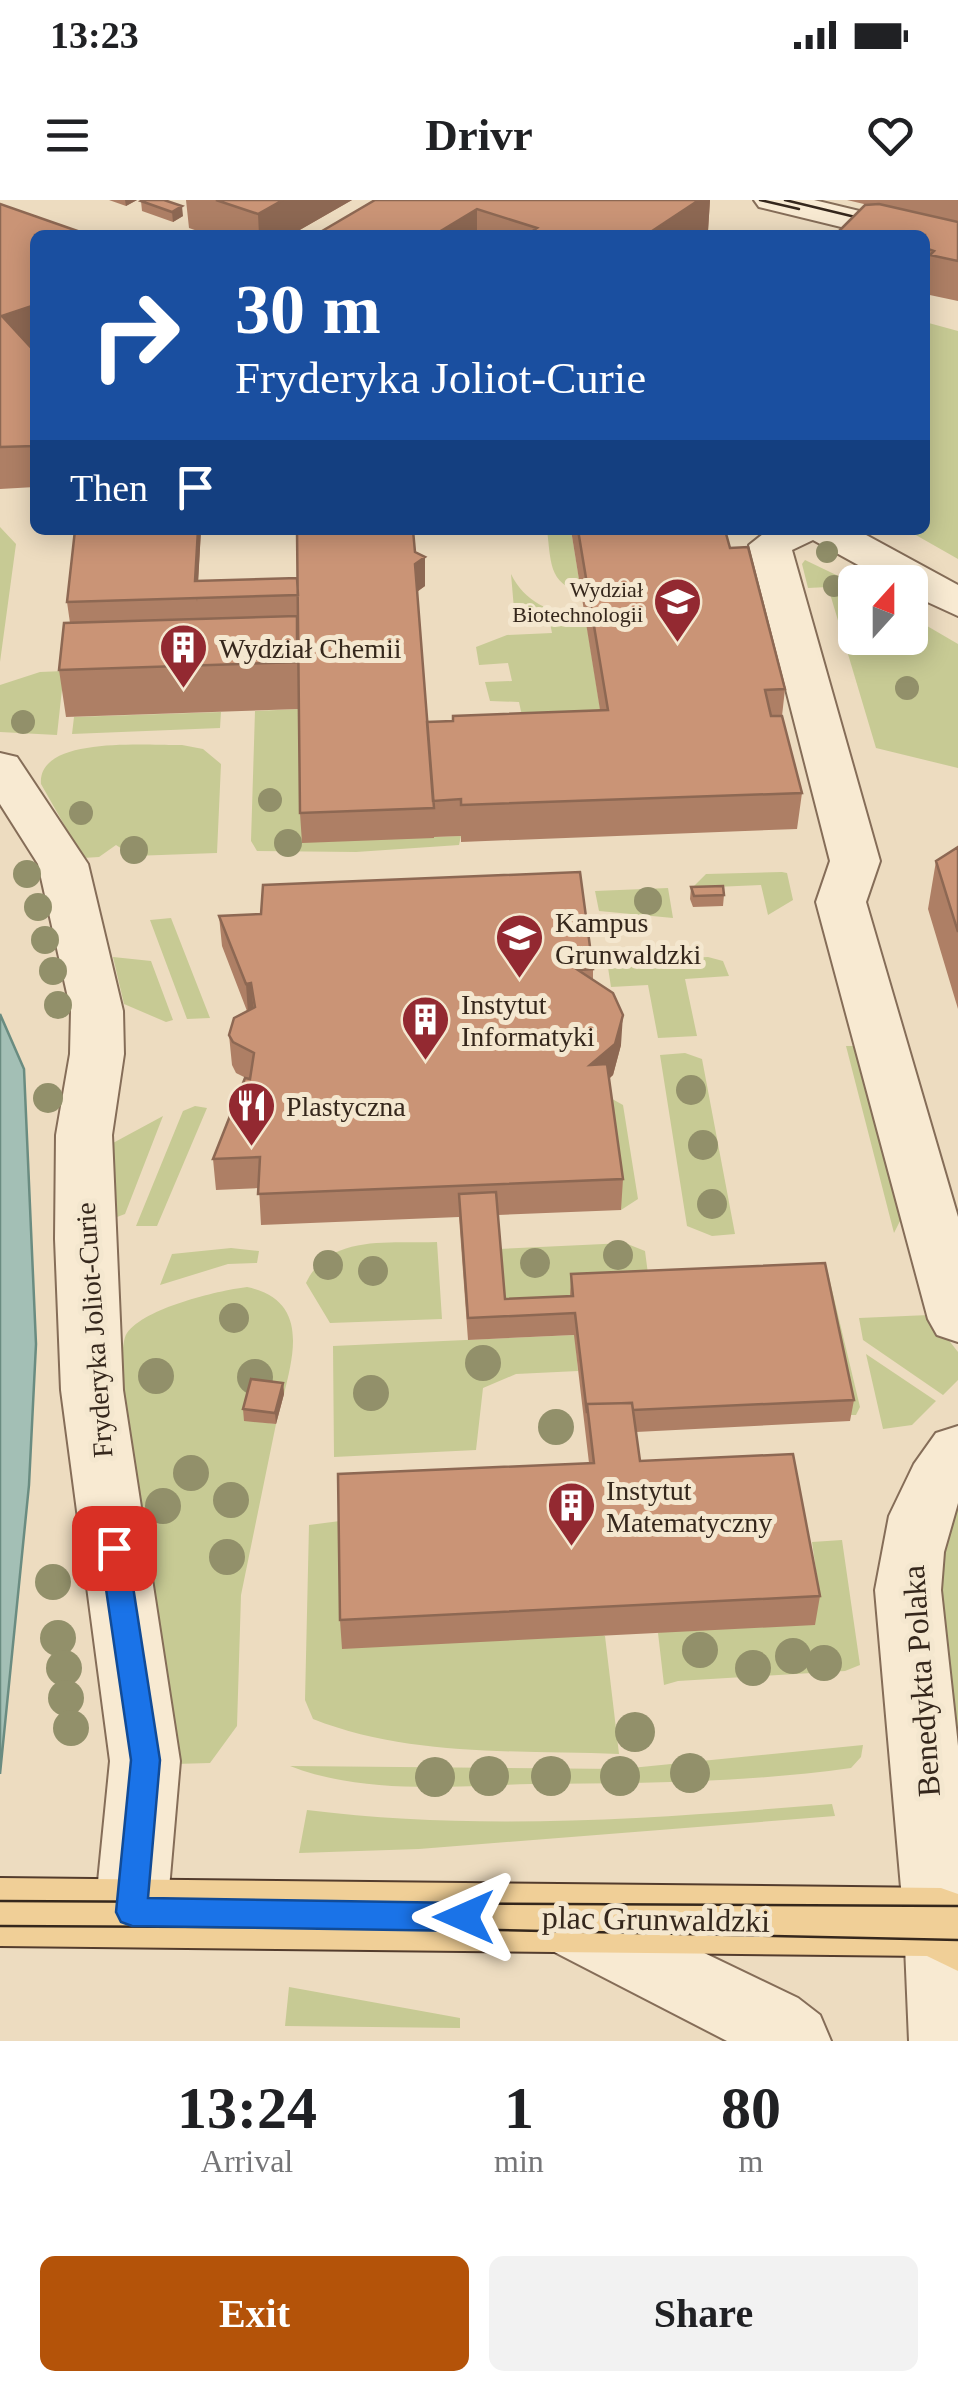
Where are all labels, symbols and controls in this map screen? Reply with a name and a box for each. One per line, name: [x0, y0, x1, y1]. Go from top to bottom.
text: 13:23: [50, 14, 139, 56]
icon: menu: [40, 108, 95, 163]
icon: heart: [863, 108, 918, 163]
text: Drivr: [425, 110, 533, 160]
icon: right: [70, 270, 200, 400]
text: 30 m: [235, 271, 381, 348]
text: Fryderyka Joliot-Curie: [235, 353, 646, 403]
icon: arrive: [168, 460, 223, 515]
text: Then: [70, 467, 148, 509]
north arrow: [838, 565, 928, 655]
map controls: [838, 565, 928, 655]
school or university icon: Wydział Biotechnologii: [652, 576, 704, 644]
place label: Wydział Biotechnologii: [512, 577, 643, 627]
building icon: Wydział Chemii: [158, 622, 210, 690]
place label: Wydział Chemii: [219, 633, 402, 664]
place label: Kampus Grunwaldzki: [555, 907, 701, 970]
school or university icon: Kampus Grunwaldzki: [494, 912, 546, 980]
place label: Instytut Informatyki: [461, 989, 595, 1052]
building icon: Instytut Informatyki: [400, 994, 452, 1062]
restaurant icon: Plastyczna: [225, 1080, 277, 1148]
place label: Plastyczna: [286, 1091, 406, 1122]
street label: Fryderyka Joliot-Curie: [70, 1201, 118, 1459]
place label: Instytut Matematyczny: [606, 1475, 772, 1538]
building icon: Instytut Matematyczny: [545, 1480, 597, 1548]
pin: [72, 1506, 157, 1591]
icon: arrive: [87, 1521, 142, 1576]
street label: Benedykta Polaka: [895, 1564, 947, 1798]
position arrow: [412, 1865, 516, 1969]
street label: plac Grunwaldzki: [542, 1899, 771, 1939]
text: 13:24: [177, 2075, 317, 2141]
text: 1: [504, 2075, 534, 2141]
text: 80: [721, 2075, 781, 2141]
text: Arrival: [201, 2143, 293, 2179]
text: min: [494, 2143, 544, 2179]
text: m: [738, 2143, 763, 2179]
button: Exit: [40, 2256, 469, 2371]
button: Share: [489, 2256, 918, 2371]

